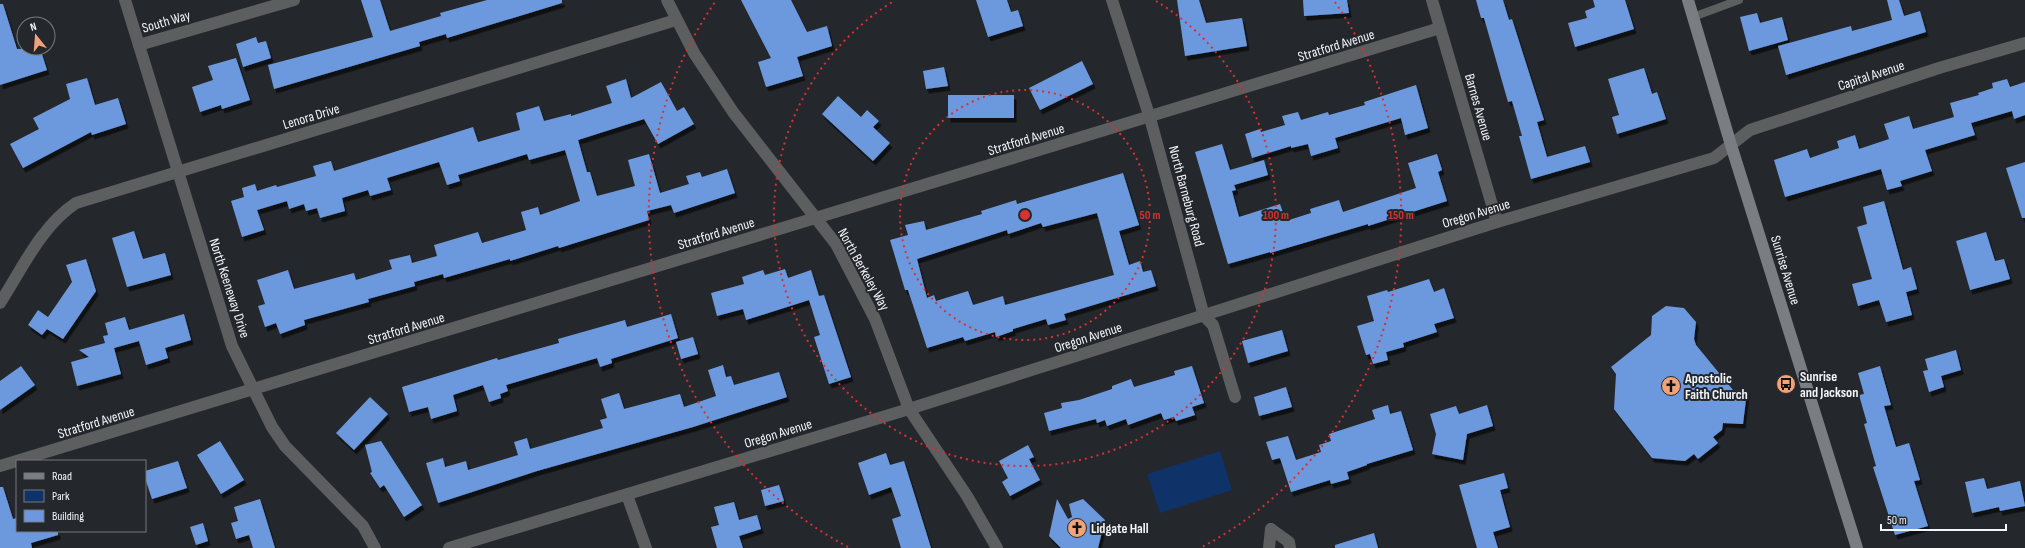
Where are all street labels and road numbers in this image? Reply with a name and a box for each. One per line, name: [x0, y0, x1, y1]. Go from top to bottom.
street label: South Way: [140, 6, 193, 36]
street label: Stratford Avenue: [1296, 26, 1377, 65]
street label: Capital Avenue: [1836, 57, 1907, 94]
street label: Barnes Avenue: [1461, 72, 1496, 143]
street label: Lenora Drive: [281, 100, 342, 133]
street label: Stratford Avenue: [986, 120, 1067, 159]
street label: North Barneburg Road: [1165, 144, 1208, 248]
street label: Oregon Avenue: [1440, 195, 1512, 232]
street label: Stratford Avenue: [676, 214, 757, 253]
street label: North Berkeley Way: [834, 225, 893, 314]
street label: Sunrise Avenue: [1767, 233, 1804, 307]
street label: North Keeneway Drive: [205, 236, 254, 340]
street label: Stratford Avenue: [366, 309, 447, 348]
street label: Oregon Avenue: [1052, 319, 1124, 356]
street label: Stratford Avenue: [56, 403, 137, 442]
street label: Oregon Avenue: [742, 415, 814, 452]

